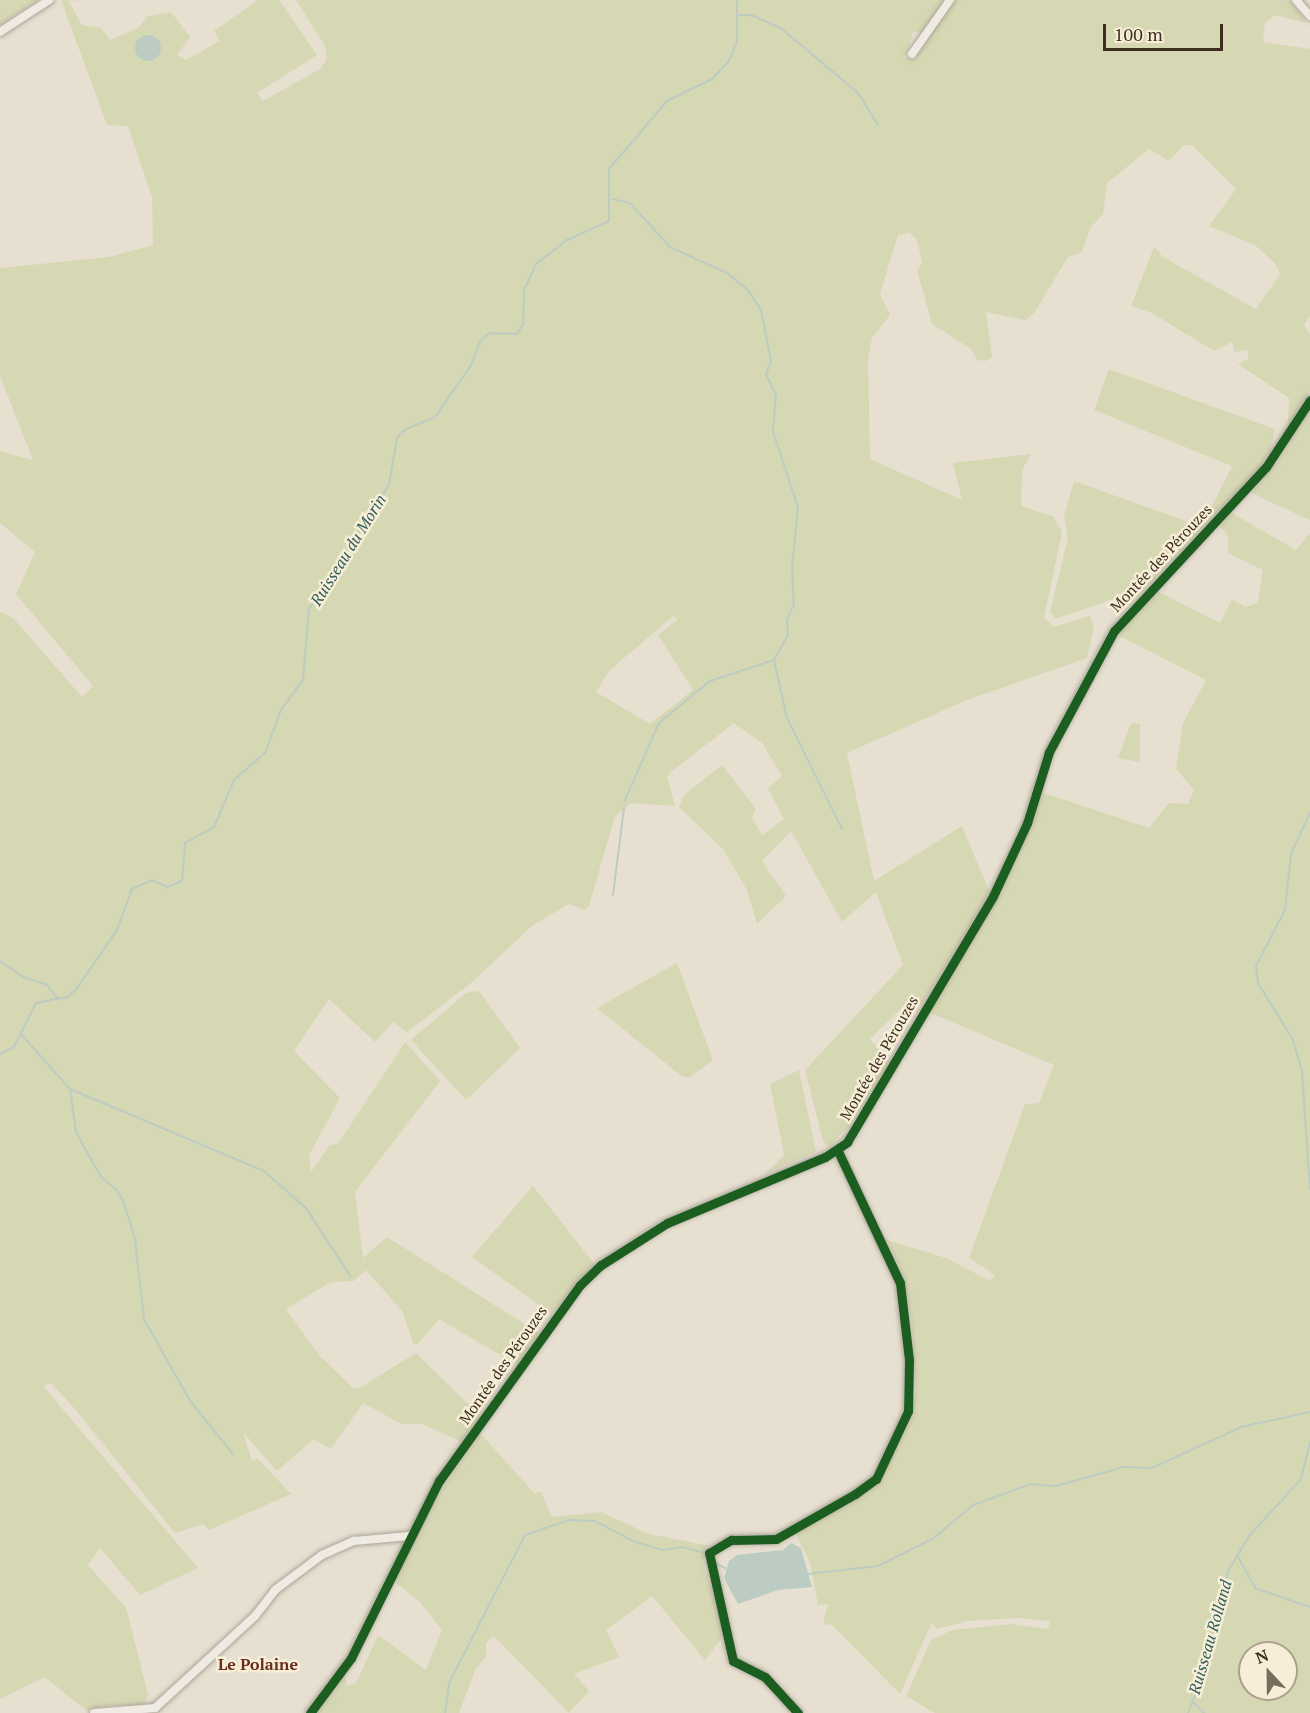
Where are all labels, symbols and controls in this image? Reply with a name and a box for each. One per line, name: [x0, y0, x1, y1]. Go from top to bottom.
scale bar: [1106, 12, 1226, 50]
text: 100 m: [1114, 22, 1163, 46]
water label: Ruisseau du Morin: [306, 491, 390, 609]
street label: Montée des Pérouzes: [1107, 501, 1215, 615]
street label: Montée des Pérouzes: [836, 993, 922, 1123]
street label: Montée des Pérouzes: [455, 1302, 551, 1428]
water label: Ruisseau Rolland: [1185, 1578, 1235, 1696]
north arrow: [1238, 1641, 1298, 1701]
text: N: [1252, 1644, 1272, 1669]
district label: Le Polaine: [218, 1654, 298, 1674]

